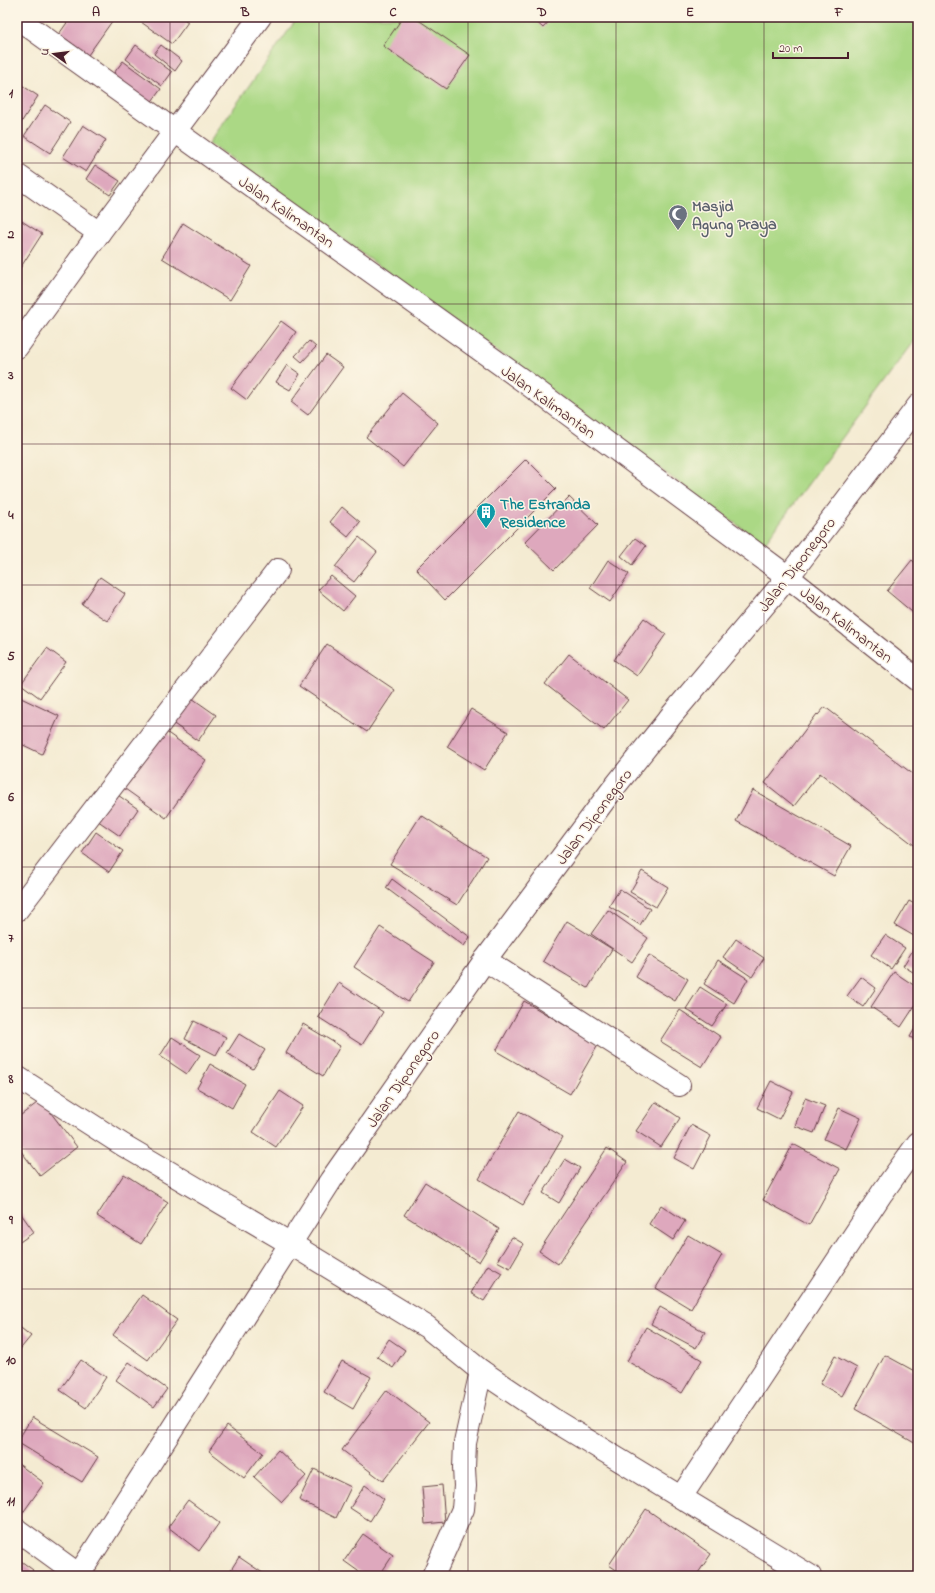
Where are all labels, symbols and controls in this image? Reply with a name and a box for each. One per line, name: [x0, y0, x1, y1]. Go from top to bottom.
text: A: [92, 3, 100, 22]
text: B: [240, 3, 250, 22]
text: C: [389, 3, 397, 22]
text: D: [536, 3, 547, 22]
text: E: [686, 3, 694, 22]
text: F: [834, 3, 844, 22]
north arrow: [34, 34, 74, 74]
scale bar: [773, 34, 848, 60]
text: 20 m: [779, 40, 802, 58]
text: U: [37, 46, 54, 57]
text: 1: [9, 84, 14, 103]
street label: Jalan Kalimantan: [233, 171, 339, 255]
place label: Masjid Agung Praya: [692, 195, 777, 238]
mosque icon: Masjid Agung Praya: [667, 203, 689, 231]
text: 2: [7, 225, 15, 244]
street label: Jalan Kalimantan: [495, 360, 600, 445]
text: 3: [7, 366, 14, 385]
place label: The Estranda Residence: [499, 493, 591, 535]
building icon: The Estranda Residence: [475, 501, 497, 529]
text: 4: [7, 506, 14, 525]
street label: Jalan Diponegoro: [753, 512, 842, 618]
street label: Jalan Kalimantan: [794, 581, 898, 670]
text: 5: [7, 647, 15, 666]
street label: Jalan Diponegoro: [550, 764, 639, 870]
text: 6: [7, 788, 14, 807]
text: 7: [8, 929, 14, 948]
street label: Jalan Diponegoro: [361, 1025, 446, 1133]
text: 8: [8, 1070, 14, 1089]
text: 9: [8, 1211, 14, 1230]
text: 10: [6, 1351, 16, 1370]
text: 11: [7, 1492, 16, 1511]

